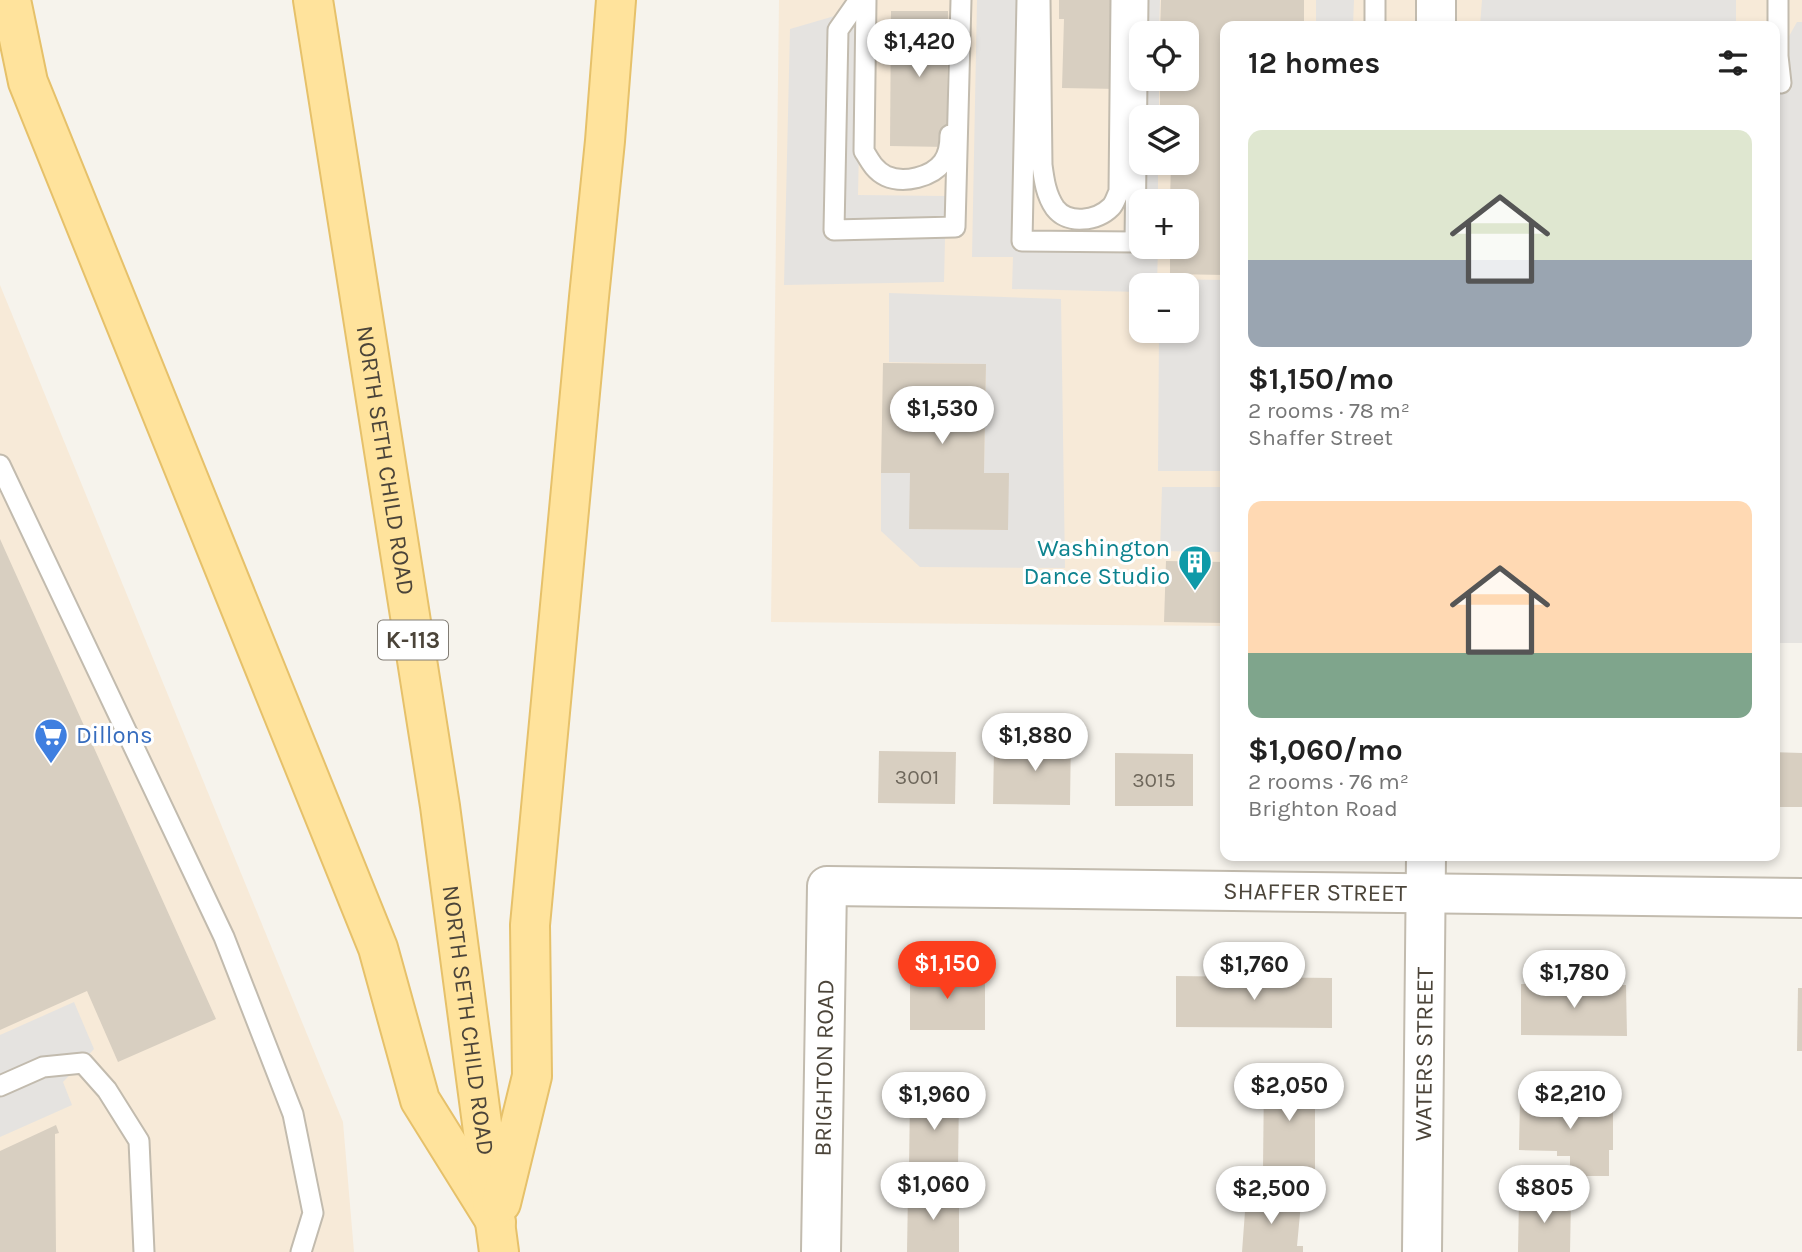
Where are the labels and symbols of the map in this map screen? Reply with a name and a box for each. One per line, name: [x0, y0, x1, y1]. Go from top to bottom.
pin: $1,420: [862, 20, 976, 79]
street label: NORTH SETH CHILD ROAD: [351, 324, 421, 597]
pin: $1,530: [885, 386, 999, 446]
place label: Washington Dance Studio: [1024, 534, 1170, 590]
building icon: Washington Dance Studio: [1176, 543, 1214, 592]
road number: K-113: [378, 620, 448, 660]
pin: $1,880: [978, 714, 1092, 773]
supermarket icon: Dillons: [32, 716, 70, 765]
place label: Dillons: [76, 721, 153, 749]
house number: 3001: [895, 765, 939, 789]
house number: 3015: [1132, 768, 1176, 792]
street label: SHAFFER STREET: [1223, 877, 1407, 907]
street label: NORTH SETH CHILD ROAD: [437, 883, 500, 1157]
pin: $1,150: [890, 942, 1004, 1001]
pin: $1,760: [1197, 942, 1311, 1002]
pin: $1,780: [1517, 950, 1631, 1010]
street label: WATERS STREET: [1409, 967, 1439, 1141]
street label: BRIGHTON ROAD: [809, 979, 839, 1157]
pin: $2,050: [1232, 1064, 1346, 1123]
pin: $1,960: [877, 1072, 991, 1132]
pin: $2,210: [1513, 1072, 1627, 1131]
pin: $1,060: [876, 1162, 990, 1222]
pin: $2,500: [1214, 1166, 1328, 1226]
pin: $805: [1503, 1166, 1585, 1225]

